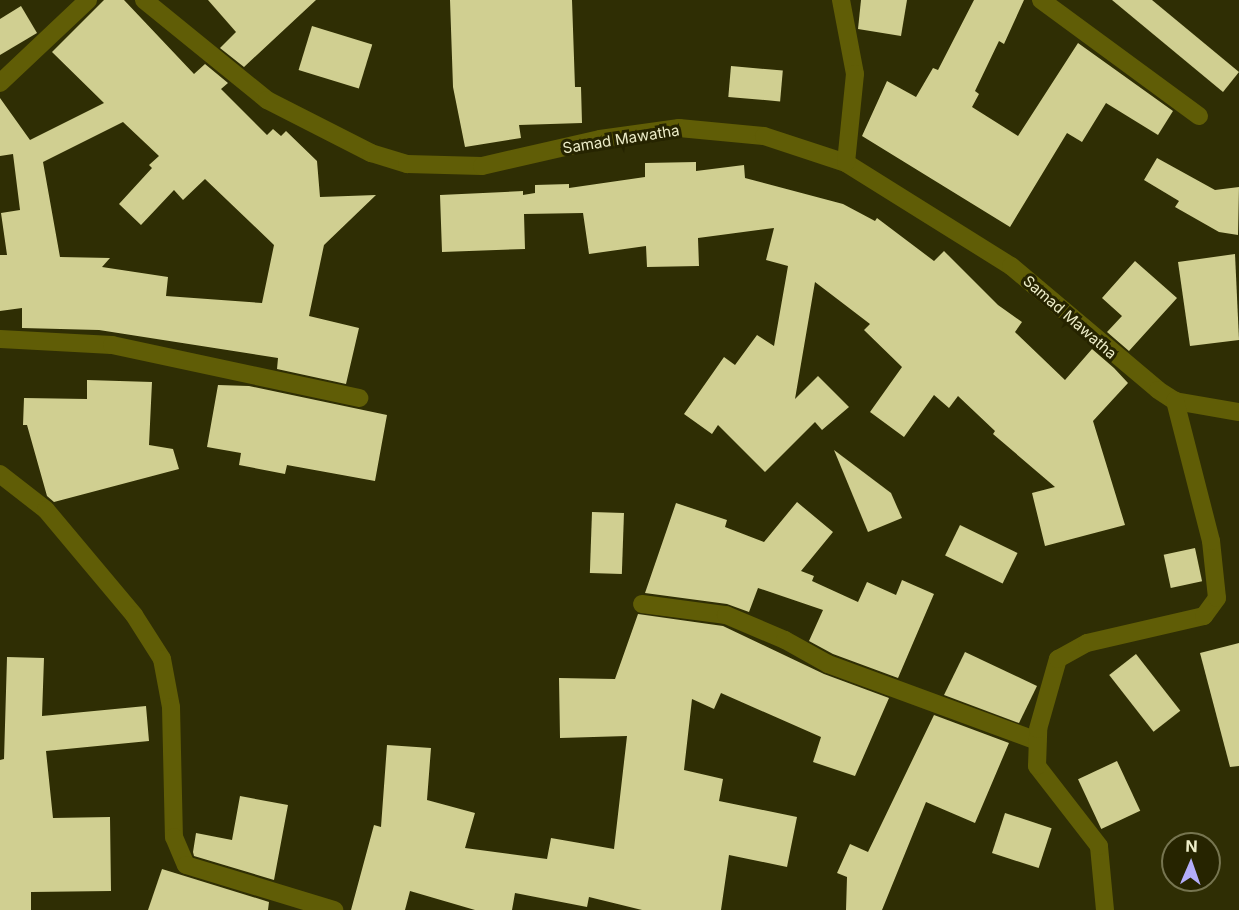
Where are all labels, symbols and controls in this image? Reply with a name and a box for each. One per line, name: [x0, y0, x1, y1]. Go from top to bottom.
street label: Samad Mawatha: [561, 121, 681, 157]
street label: Samad Mawatha: [1020, 272, 1120, 362]
north arrow: [1161, 832, 1221, 892]
text: N: [1185, 836, 1198, 856]

